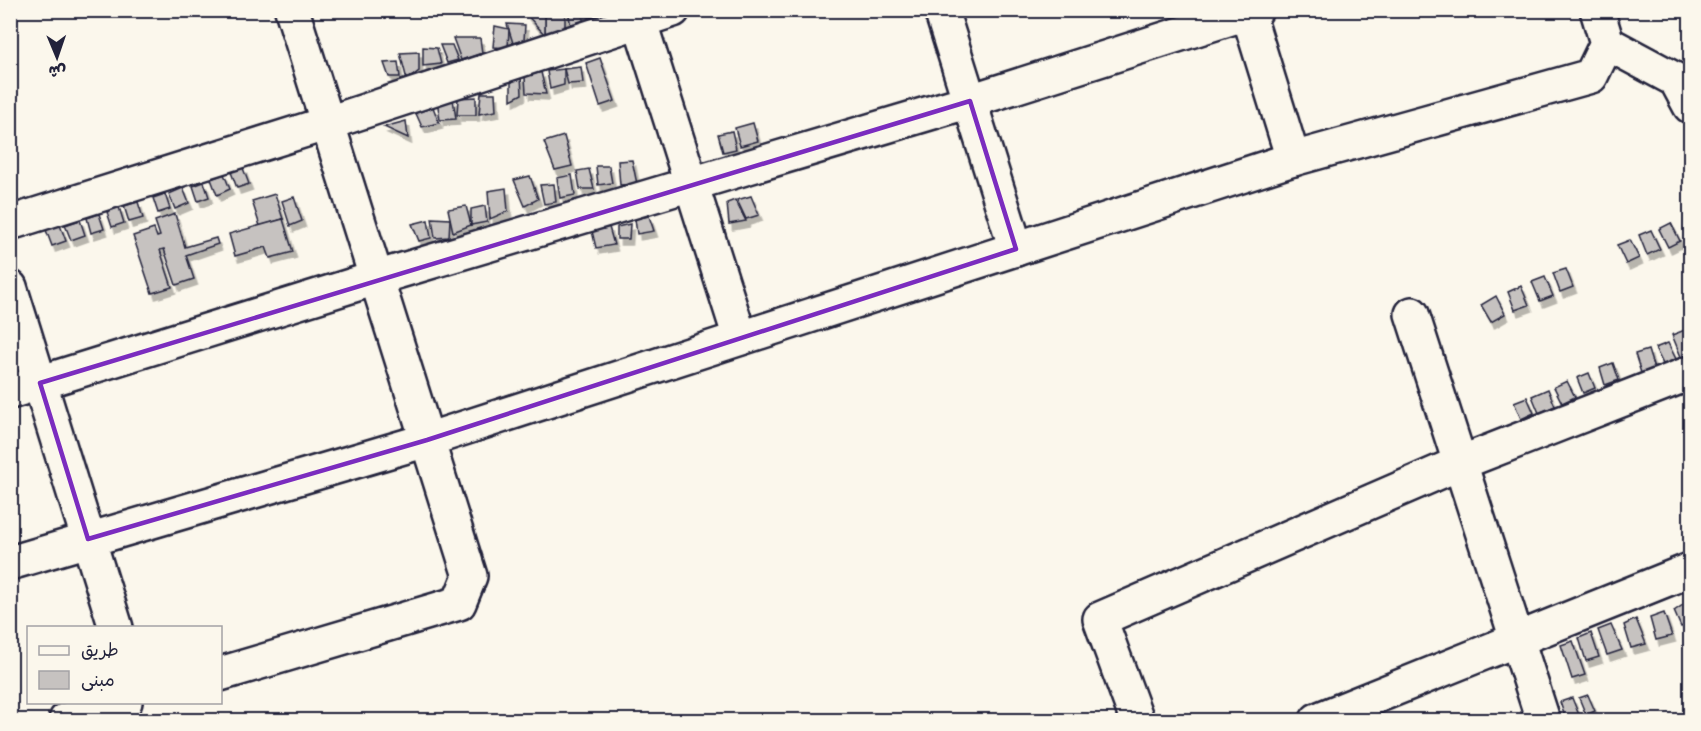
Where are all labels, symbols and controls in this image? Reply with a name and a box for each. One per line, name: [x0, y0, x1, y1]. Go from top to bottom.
north arrow: [27, 27, 87, 87]
text: ش: [48, 61, 67, 83]
legend: [27, 626, 222, 704]
text: طريق: [81, 637, 119, 662]
text: مبنى: [81, 667, 115, 692]

